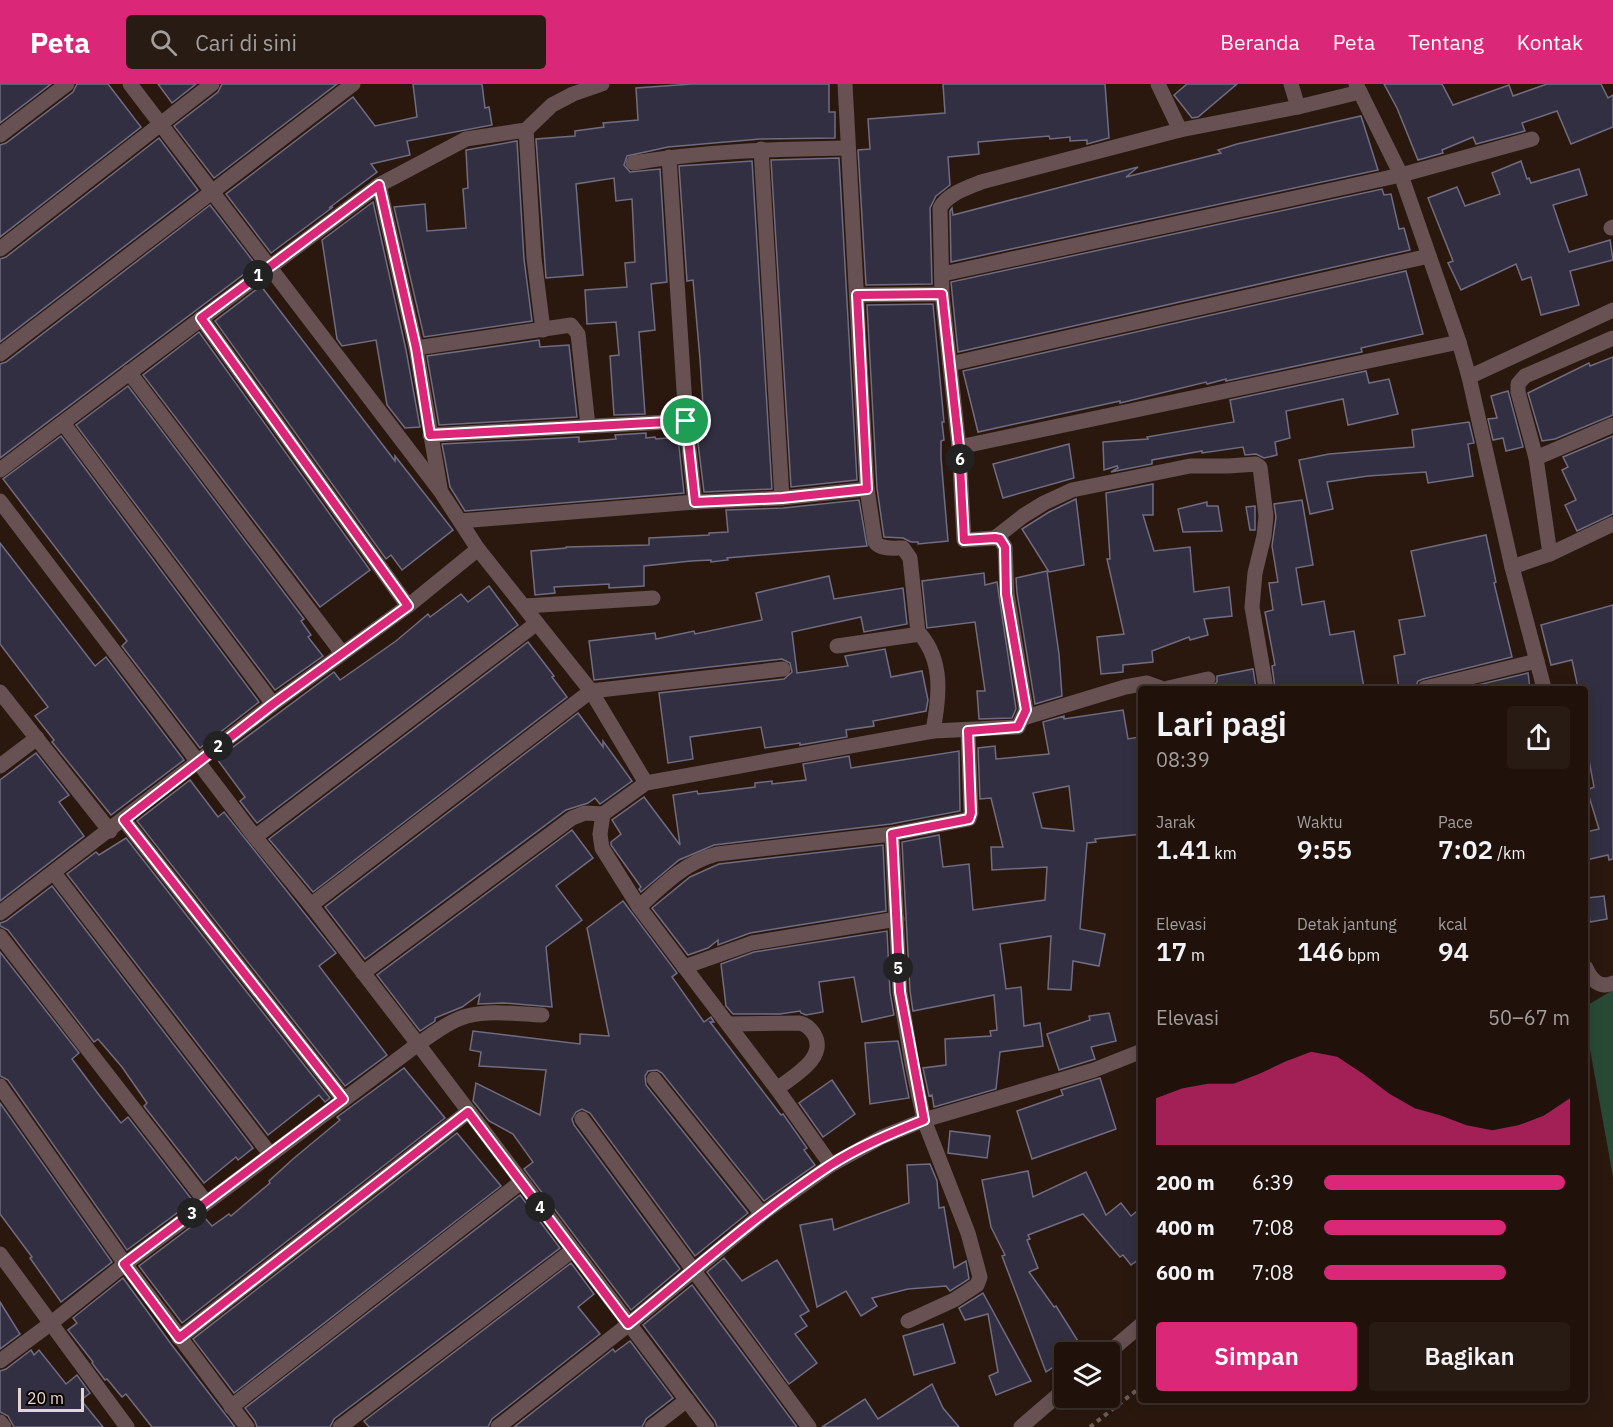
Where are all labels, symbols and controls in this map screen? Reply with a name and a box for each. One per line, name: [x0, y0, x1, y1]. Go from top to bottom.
search box: [126, 15, 546, 69]
text: Peta: [30, 24, 90, 61]
icon: search: [147, 26, 180, 59]
text: Cari di sini: [195, 28, 297, 57]
text: Beranda: [1220, 28, 1300, 56]
text: Peta: [1333, 28, 1375, 56]
text: Tentang: [1408, 28, 1484, 56]
text: Kontak: [1517, 28, 1583, 56]
pin: 1: [243, 260, 273, 290]
text: 1: [253, 265, 263, 285]
pin: [660, 395, 711, 446]
icon: arrive: [669, 404, 702, 437]
pin: 6: [945, 444, 975, 474]
text: 6: [955, 449, 965, 469]
text: Lari pagi: [1156, 702, 1287, 745]
button: share: [1507, 706, 1570, 769]
pin: 2: [203, 731, 233, 761]
text: 2: [213, 736, 223, 756]
text: 08:39: [1156, 746, 1210, 773]
text: Jarak: [1156, 812, 1196, 832]
text: Waktu: [1297, 812, 1343, 832]
text: Pace: [1438, 812, 1473, 832]
text: 1.41: [1156, 832, 1211, 866]
text: 9:55: [1297, 832, 1352, 866]
text: 7:02: [1438, 832, 1493, 866]
text: km: [1211, 843, 1237, 863]
text: /km: [1493, 843, 1525, 863]
text: Elevasi: [1156, 914, 1206, 934]
text: Detak jantung: [1297, 914, 1397, 934]
text: kcal: [1438, 914, 1467, 934]
text: 17: [1156, 934, 1187, 968]
text: 146: [1297, 934, 1344, 968]
text: 94: [1438, 934, 1469, 968]
text: m: [1187, 945, 1205, 965]
text: bpm: [1344, 945, 1380, 965]
pin: 5: [883, 953, 913, 983]
text: 5: [893, 958, 903, 978]
text: Elevasi: [1156, 1004, 1219, 1031]
text: 50–67 m: [1488, 1004, 1570, 1031]
text: 200 m: [1156, 1169, 1215, 1196]
text: 6:39: [1252, 1169, 1294, 1196]
pin: 4: [525, 1192, 555, 1222]
text: 4: [535, 1197, 545, 1217]
pin: 3: [177, 1198, 207, 1228]
text: 3: [187, 1203, 197, 1223]
text: 400 m: [1156, 1214, 1215, 1241]
text: 7:08: [1252, 1214, 1294, 1241]
text: 600 m: [1156, 1259, 1215, 1286]
text: 7:08: [1252, 1259, 1294, 1286]
button: Simpan: [1156, 1322, 1357, 1391]
button: Bagikan: [1369, 1322, 1570, 1391]
map controls: [1054, 1342, 1120, 1408]
button: layers: [1054, 1342, 1120, 1408]
scale bar: [18, 1385, 84, 1412]
text: 20 m: [27, 1388, 64, 1408]

